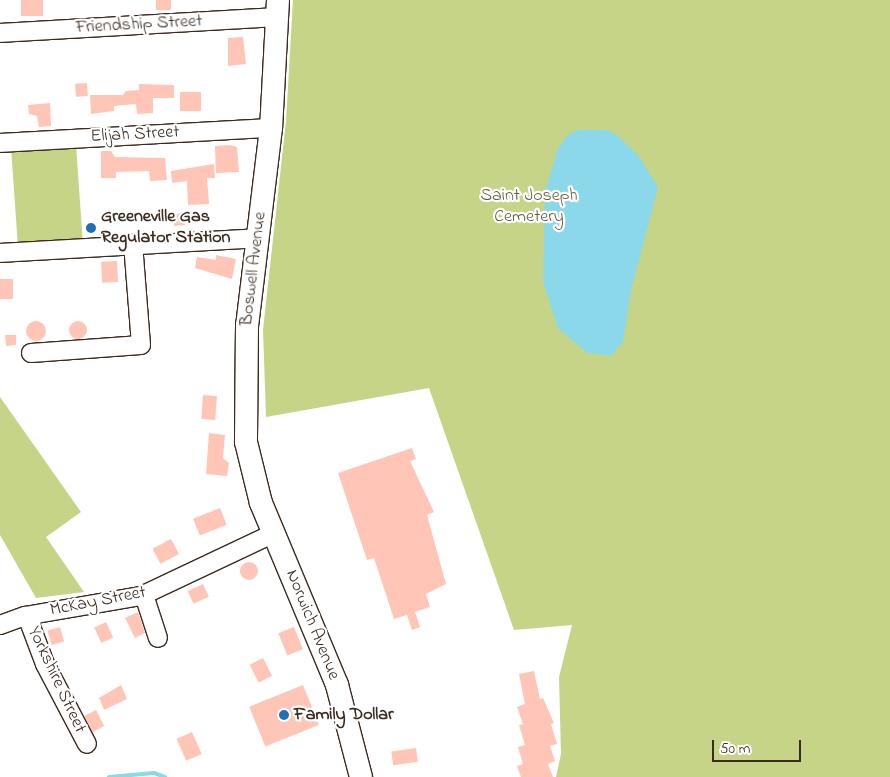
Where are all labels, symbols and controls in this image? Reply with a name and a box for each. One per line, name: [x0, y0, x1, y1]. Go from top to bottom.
street label: Friendship Street: [75, 11, 203, 39]
street label: Elijah Street: [90, 122, 180, 148]
park label: Saint Joseph Cemetery: [480, 186, 578, 228]
place label: Greeneville Gas Regulator Station: [101, 207, 230, 250]
street label: Boswell Avenue: [236, 211, 272, 327]
marker: Greeneville Gas Regulator Station: [85, 222, 97, 234]
street label: Norwich Avenue: [280, 567, 344, 683]
street label: McKay Street: [48, 582, 148, 622]
street label: Yorkshire Street: [22, 623, 90, 737]
place label: Family Dollar: [294, 704, 394, 726]
marker: Family Dollar: [278, 709, 290, 721]
scale bar: [715, 730, 804, 762]
text: 50 m: [720, 738, 750, 760]

